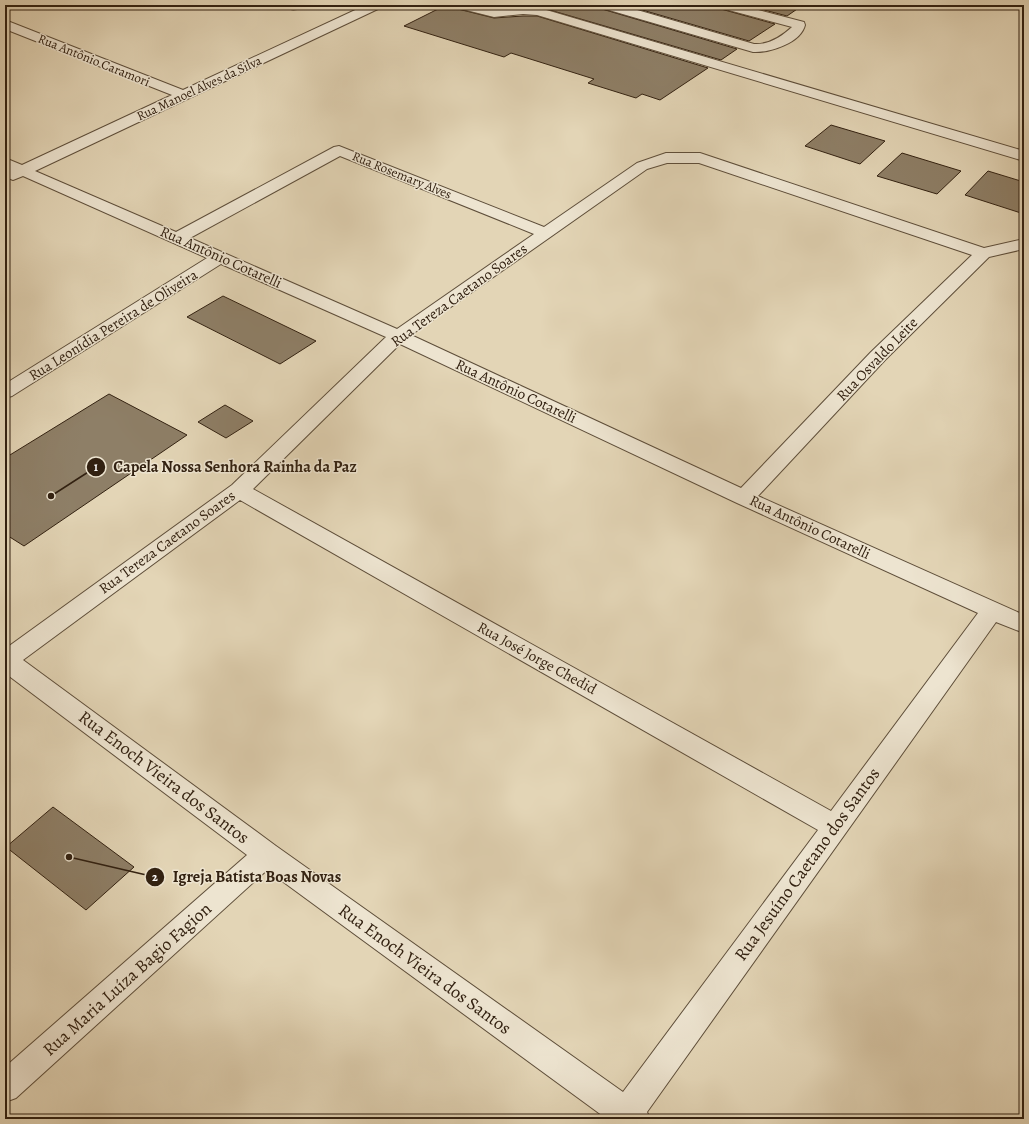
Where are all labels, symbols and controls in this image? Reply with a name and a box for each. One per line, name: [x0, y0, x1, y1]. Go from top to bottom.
street label: Rua Antônio Caramori: [35, 30, 153, 90]
street label: Rua Manoel Alves da Silva: [134, 52, 264, 124]
street label: Rua Rosemary Alves: [350, 147, 454, 203]
street label: Rua Antônio Cotarelli: [157, 221, 285, 293]
street label: Rua Tereza Caetano Soares: [387, 239, 531, 351]
street label: Rua Leonídia Pereira de Oliveira: [25, 265, 201, 385]
street label: Rua Osvaldo Leite: [832, 313, 922, 405]
street label: Rua Antônio Cotarelli: [452, 354, 580, 428]
callout: Capela Nossa Senhora Rainha da Paz: [86, 453, 365, 481]
text: Capela Nossa Senhora Rainha da Paz: [113, 456, 357, 478]
text: 1: [94, 459, 99, 475]
street label: Rua Tereza Caetano Soares: [95, 486, 239, 598]
street label: Rua Antônio Cotarelli: [746, 490, 874, 564]
street label: Rua José Jorge Chedid: [474, 617, 601, 700]
street label: Rua Enoch Vieira dos Santos: [74, 705, 254, 849]
street label: Rua Jesuíno Caetano dos Santos: [729, 763, 885, 965]
callout: Igreja Batista Boas Novas: [145, 863, 349, 891]
text: Igreja Batista Boas Novas: [173, 866, 341, 888]
text: 2: [152, 869, 158, 885]
street label: Rua Maria Luíza Bagio Fagion: [38, 897, 217, 1061]
street label: Rua Enoch Vieira dos Santos: [334, 898, 516, 1040]

